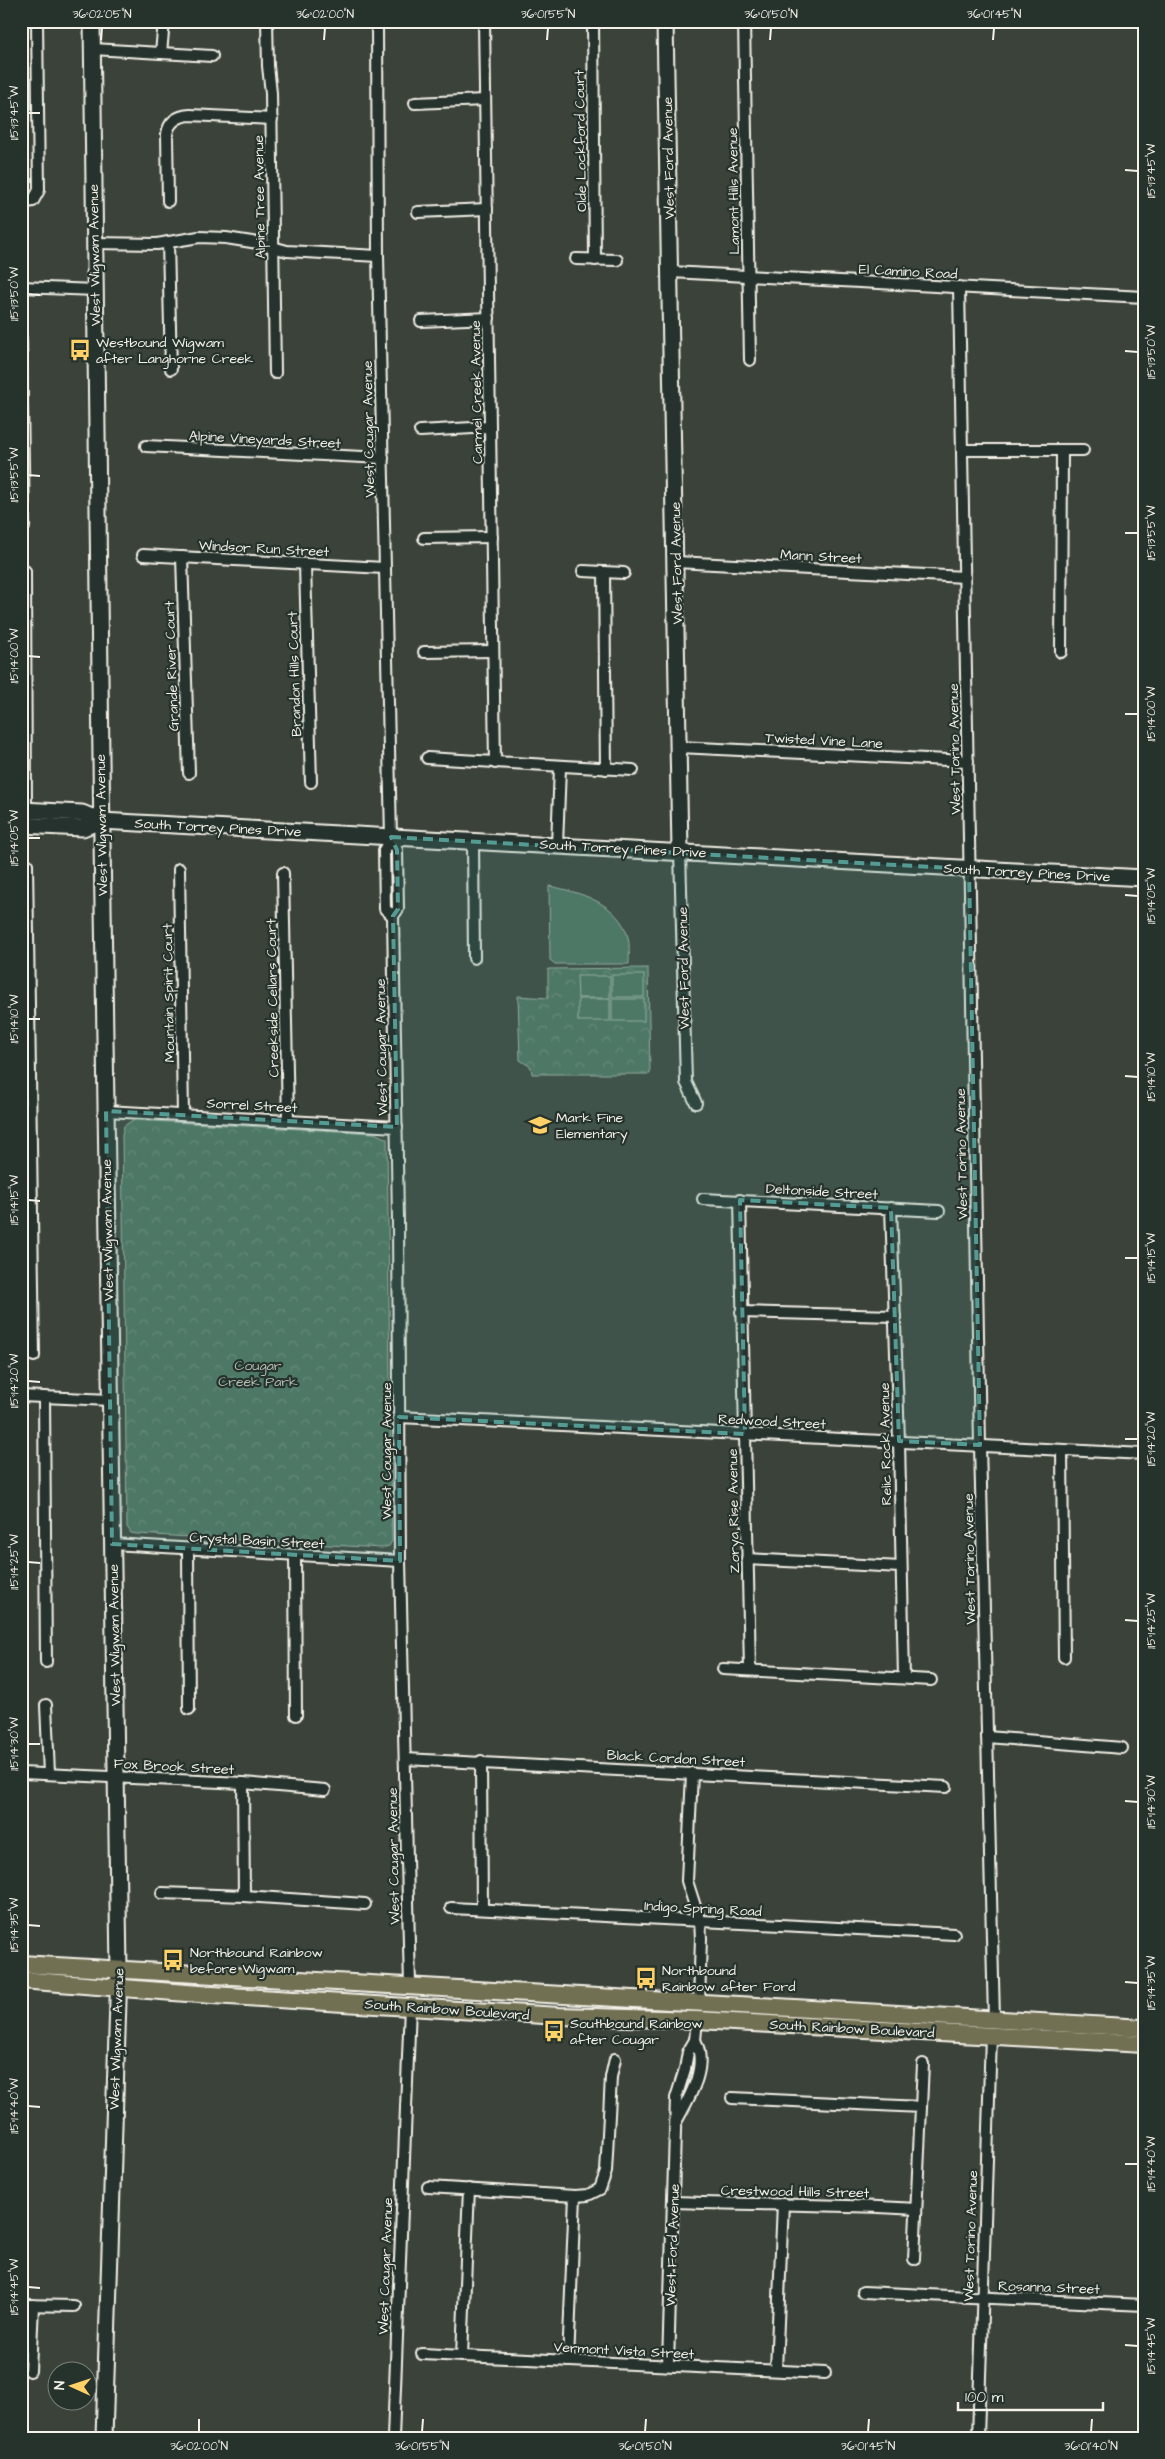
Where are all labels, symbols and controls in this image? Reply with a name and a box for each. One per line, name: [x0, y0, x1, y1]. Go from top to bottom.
text: 36°02'05"N: [72, 6, 132, 23]
text: 36°02'00"N: [296, 6, 355, 23]
text: 36°01'55"N: [521, 6, 576, 23]
text: 36°01'50"N: [744, 6, 798, 23]
text: 36°01'45"N: [967, 6, 1022, 23]
street label: Olde Lockford Court: [570, 70, 592, 212]
text: 115°13'45"W: [6, 85, 23, 140]
street label: West Ford Avenue: [658, 96, 680, 219]
street label: Lamont Hills Avenue: [723, 127, 745, 255]
street label: Alpine Tree Avenue: [249, 134, 271, 259]
text: 115°13'45"W: [1143, 143, 1160, 198]
street label: West Wigwam Avenue: [84, 183, 106, 326]
street label: El Camino Road: [858, 259, 958, 285]
text: 115°13'50"W: [6, 266, 23, 321]
street label: Carmel Creek Avenue: [466, 320, 488, 464]
text: 115°13'50"W: [1143, 324, 1160, 379]
place label: Westbound Wigwam after Langhorne Creek: [96, 333, 254, 369]
bus stop icon: Westbound Wigwam after Langhorne Creek: [67, 337, 93, 363]
street label: West Cougar Avenue: [358, 360, 380, 498]
street label: Alpine Vineyards Street: [188, 426, 342, 454]
text: 115°13'55"W: [6, 447, 23, 502]
street label: West Ford Avenue: [666, 501, 688, 624]
text: 115°13'55"W: [1143, 505, 1160, 560]
street label: Windsor Run Street: [198, 536, 330, 562]
street label: Mann Street: [780, 545, 863, 569]
street label: Grande River Court: [160, 600, 184, 732]
street label: Brandon Hills Court: [283, 611, 307, 737]
text: 115°14'00"W: [6, 628, 23, 684]
street label: West Torino Avenue: [944, 683, 966, 815]
text: 115°14'00"W: [1143, 686, 1160, 742]
street label: Twisted Vine Lane: [765, 728, 884, 754]
street label: West Wigwam Avenue: [91, 753, 113, 896]
text: 115°14'05"W: [6, 809, 23, 866]
street label: South Torrey Pines Drive: [134, 814, 302, 842]
street label: South Torrey Pines Drive: [539, 835, 707, 863]
street label: South Torrey Pines Drive: [943, 859, 1111, 887]
text: 115°14'05"W: [1143, 867, 1160, 924]
street label: West Ford Avenue: [673, 906, 695, 1029]
street label: Creekside Cellars Court: [262, 918, 284, 1077]
street label: Mountain Spirit Court: [158, 923, 180, 1063]
street label: West Cougar Avenue: [371, 978, 393, 1116]
text: 115°14'10"W: [6, 994, 23, 1044]
text: 115°14'10"W: [1143, 1052, 1160, 1102]
street label: West Torino Avenue: [951, 1088, 973, 1220]
street label: Sorrel Street: [206, 1094, 298, 1118]
place label: Mark Fine Elementary: [556, 1108, 628, 1144]
school or university icon: Mark Fine Elementary: [527, 1112, 553, 1138]
street label: West Wigwam Avenue: [97, 1158, 119, 1301]
text: 115°14'15"W: [6, 1174, 23, 1225]
street label: Deltonside Street: [765, 1179, 879, 1205]
text: 115°14'15"W: [1143, 1232, 1160, 1283]
text: 115°14'20"W: [6, 1353, 23, 1408]
park label: Cougar Creek Park: [218, 1356, 298, 1392]
street label: West Cougar Avenue: [377, 1382, 397, 1520]
street label: Relic Rock Avenue: [875, 1382, 897, 1506]
street label: Redwood Street: [718, 1409, 827, 1435]
text: 115°14'20"W: [1143, 1411, 1160, 1466]
street label: Zorya Rise Avenue: [723, 1448, 745, 1574]
street label: West Torino Avenue: [959, 1493, 981, 1625]
street label: Crystal Basin Street: [189, 1527, 325, 1555]
text: 115°14'25"W: [6, 1534, 23, 1590]
street label: West Wigwam Avenue: [104, 1563, 126, 1706]
text: 115°14'25"W: [1143, 1593, 1160, 1649]
text: 115°14'30"W: [6, 1716, 23, 1771]
street label: Black Cordon Street: [606, 1745, 746, 1773]
street label: Fox Brook Street: [113, 1754, 235, 1780]
text: 115°14'30"W: [1143, 1774, 1160, 1829]
street label: West Cougar Avenue: [383, 1787, 405, 1925]
street label: Indigo Spring Road: [644, 1896, 762, 1922]
text: 115°14'35"W: [6, 1897, 23, 1952]
place label: Northbound Rainbow before Wigwam: [190, 1943, 323, 1979]
bus stop icon: Northbound Rainbow before Wigwam: [160, 1947, 186, 1973]
text: 115°14'35"W: [1143, 1955, 1160, 2010]
place label: Northbound Rainbow after Ford: [662, 1961, 795, 1997]
bus stop icon: Northbound Rainbow after Ford: [633, 1965, 659, 1991]
street label: West Wigwam Avenue: [105, 1967, 129, 2110]
street label: South Rainbow Boulevard: [364, 1994, 530, 2026]
place label: Southbound Rainbow after Cougar: [570, 2014, 702, 2050]
street label: South Rainbow Boulevard: [769, 2015, 935, 2043]
bus stop icon: Southbound Rainbow after Cougar: [541, 2018, 567, 2044]
text: 115°14'40"W: [6, 2077, 23, 2134]
text: 115°14'40"W: [1143, 2135, 1160, 2192]
street label: West Torino Avenue: [959, 2170, 983, 2302]
street label: Crestwood Hills Street: [721, 2181, 870, 2203]
street label: West Ford Avenue: [661, 2183, 685, 2307]
street label: West Cougar Avenue: [374, 2197, 398, 2335]
text: 115°14'45"W: [6, 2258, 23, 2315]
street label: Rosanna Street: [998, 2276, 1101, 2300]
text: 115°14'45"W: [1143, 2317, 1160, 2374]
street label: Vermont Vista Street: [553, 2337, 695, 2365]
north arrow: [48, 2362, 98, 2412]
scale bar: [958, 2379, 1102, 2411]
text: N: [50, 2380, 70, 2390]
text: 100 m: [965, 2387, 1004, 2408]
text: 36°02'00"N: [170, 2438, 229, 2455]
text: 36°01'55"N: [395, 2438, 450, 2455]
text: 36°01'50"N: [618, 2438, 672, 2455]
text: 36°01'45"N: [841, 2438, 896, 2455]
text: 36°01'40"N: [1064, 2438, 1118, 2455]

